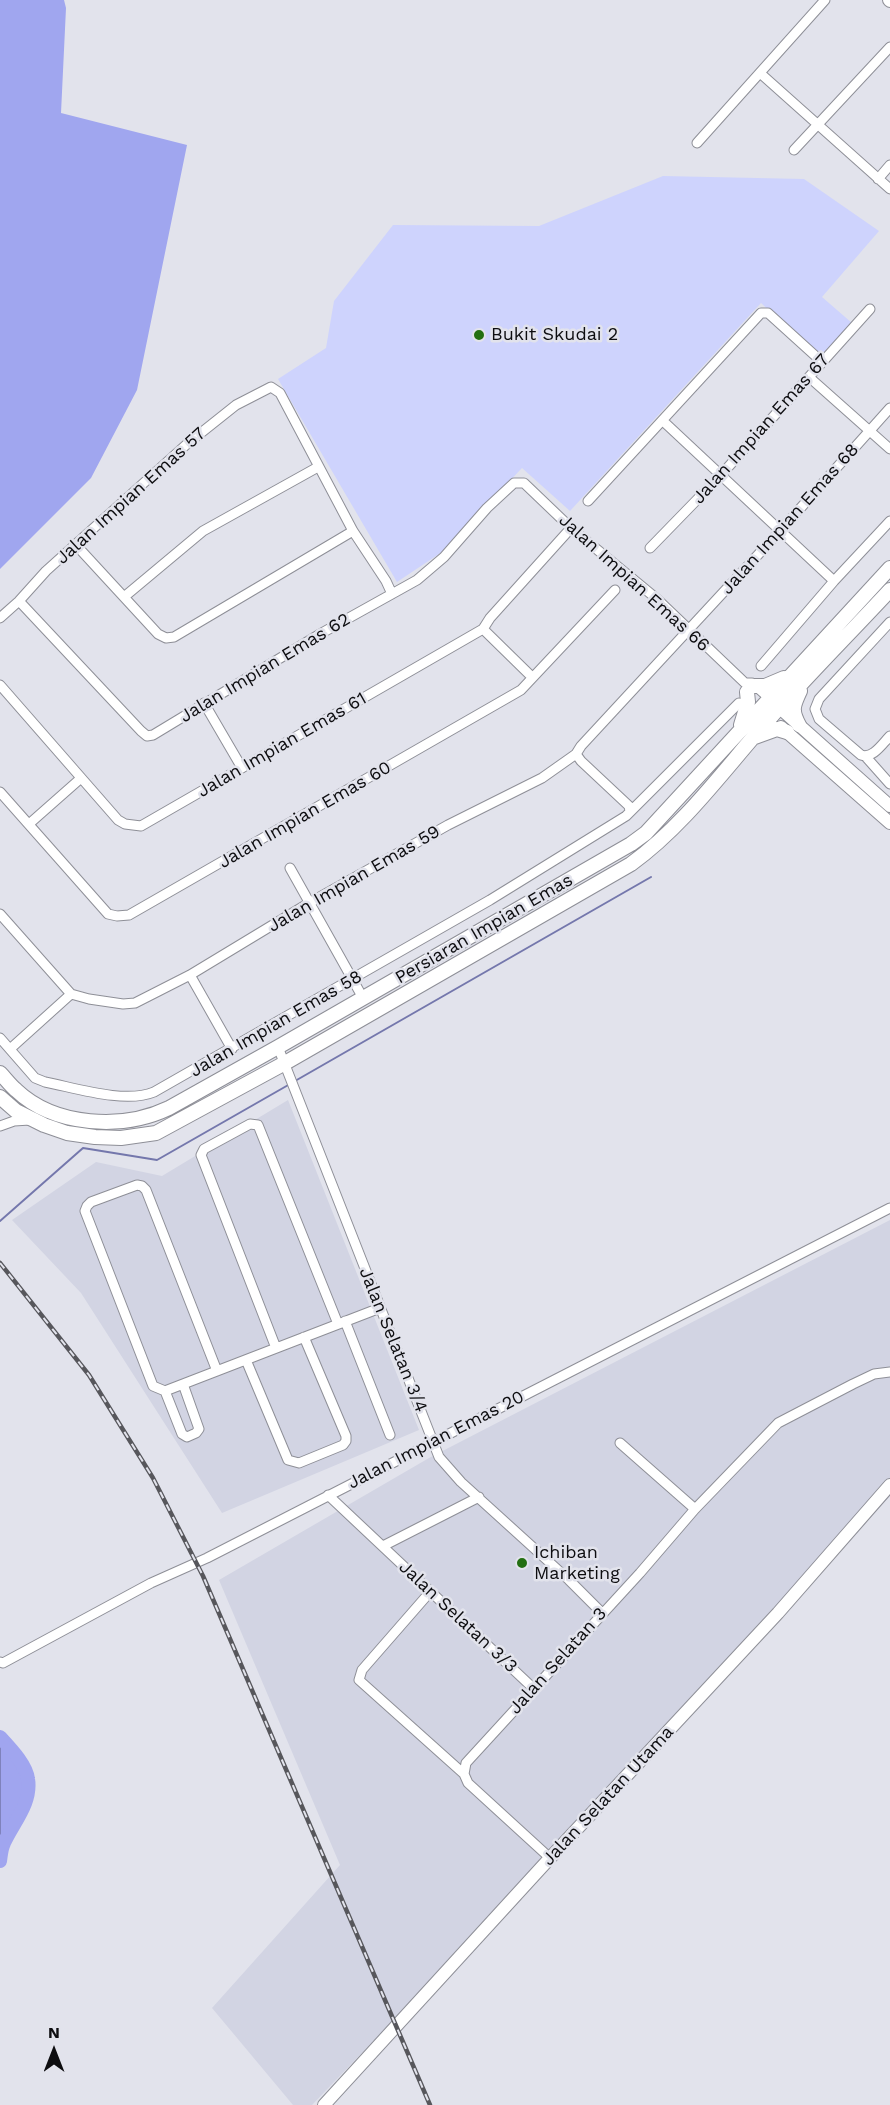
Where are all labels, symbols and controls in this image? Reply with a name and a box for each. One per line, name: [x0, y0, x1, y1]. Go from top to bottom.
place label: Bukit Skudai 2: [491, 324, 618, 346]
marker: Bukit Skudai 2: [472, 328, 486, 342]
street label: Jalan Impian Emas 67: [688, 350, 834, 508]
street label: Jalan Impian Emas 57: [52, 423, 210, 569]
street label: Jalan Impian Emas 68: [717, 439, 863, 599]
street label: Jalan Impian Emas 66: [554, 510, 714, 656]
street label: Jalan Impian Emas 62: [176, 609, 354, 727]
street label: Jalan Impian Emas 61: [194, 688, 370, 802]
street label: Jalan Impian Emas 60: [215, 757, 395, 873]
street label: Jalan Impian Emas 59: [264, 821, 444, 937]
street label: Persiaran Impian Emas: [391, 869, 577, 989]
street label: Jalan Impian Emas 58: [186, 966, 366, 1082]
street label: Jalan Selatan 3/4: [354, 1265, 432, 1415]
street label: Jalan Impian Emas 20: [344, 1386, 528, 1494]
place label: Ichiban Marketing: [534, 1542, 620, 1584]
marker: Ichiban Marketing: [515, 1556, 529, 1570]
street label: Jalan Selatan 3/3: [394, 1557, 522, 1677]
street label: Jalan Selatan 3: [505, 1603, 611, 1719]
street label: Jalan Selatan Utama: [538, 1722, 678, 1870]
north arrow: [24, 2021, 84, 2081]
text: N: [48, 2023, 60, 2042]

